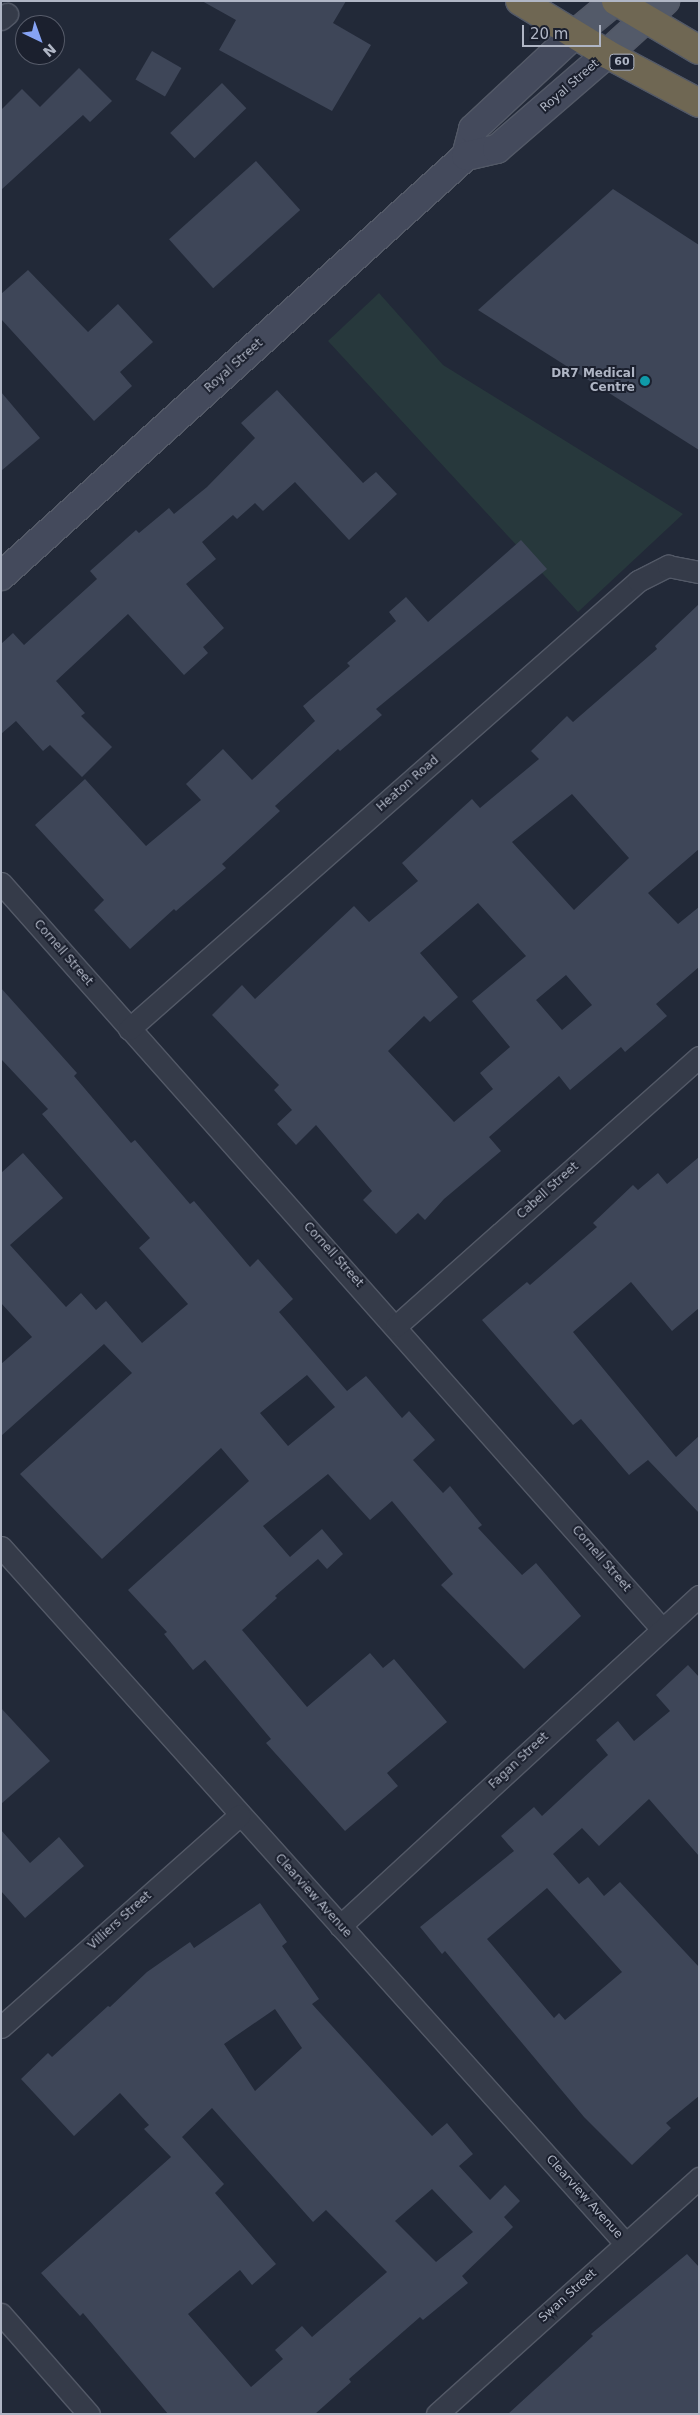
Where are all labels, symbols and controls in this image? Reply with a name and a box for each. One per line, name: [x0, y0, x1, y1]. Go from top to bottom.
north arrow: [15, 15, 65, 65]
scale bar: [525, 15, 604, 47]
text: 20 m: [530, 25, 568, 43]
text: N: [40, 41, 59, 60]
road number: 60: [608, 54, 636, 70]
street label: Royal Street: [538, 57, 602, 115]
street label: Royal Street: [202, 336, 266, 396]
place label: DR7 Medical Centre: [551, 367, 635, 395]
marker: DR7 Medical Centre: [639, 375, 651, 387]
street label: Heaton Road: [374, 753, 442, 815]
street label: Cornell Street: [31, 917, 95, 989]
street label: Cabell Street: [514, 1160, 582, 1222]
street label: Cornell Street: [300, 1220, 366, 1290]
street label: Cornell Street: [569, 1523, 633, 1595]
street label: Fagan Street: [486, 1730, 552, 1792]
street label: Clearview Avenue: [272, 1851, 354, 1941]
street label: Villiers Street: [85, 1889, 155, 1953]
street label: Clearview Avenue: [543, 2152, 625, 2242]
street label: Swan Street: [536, 2266, 600, 2326]

